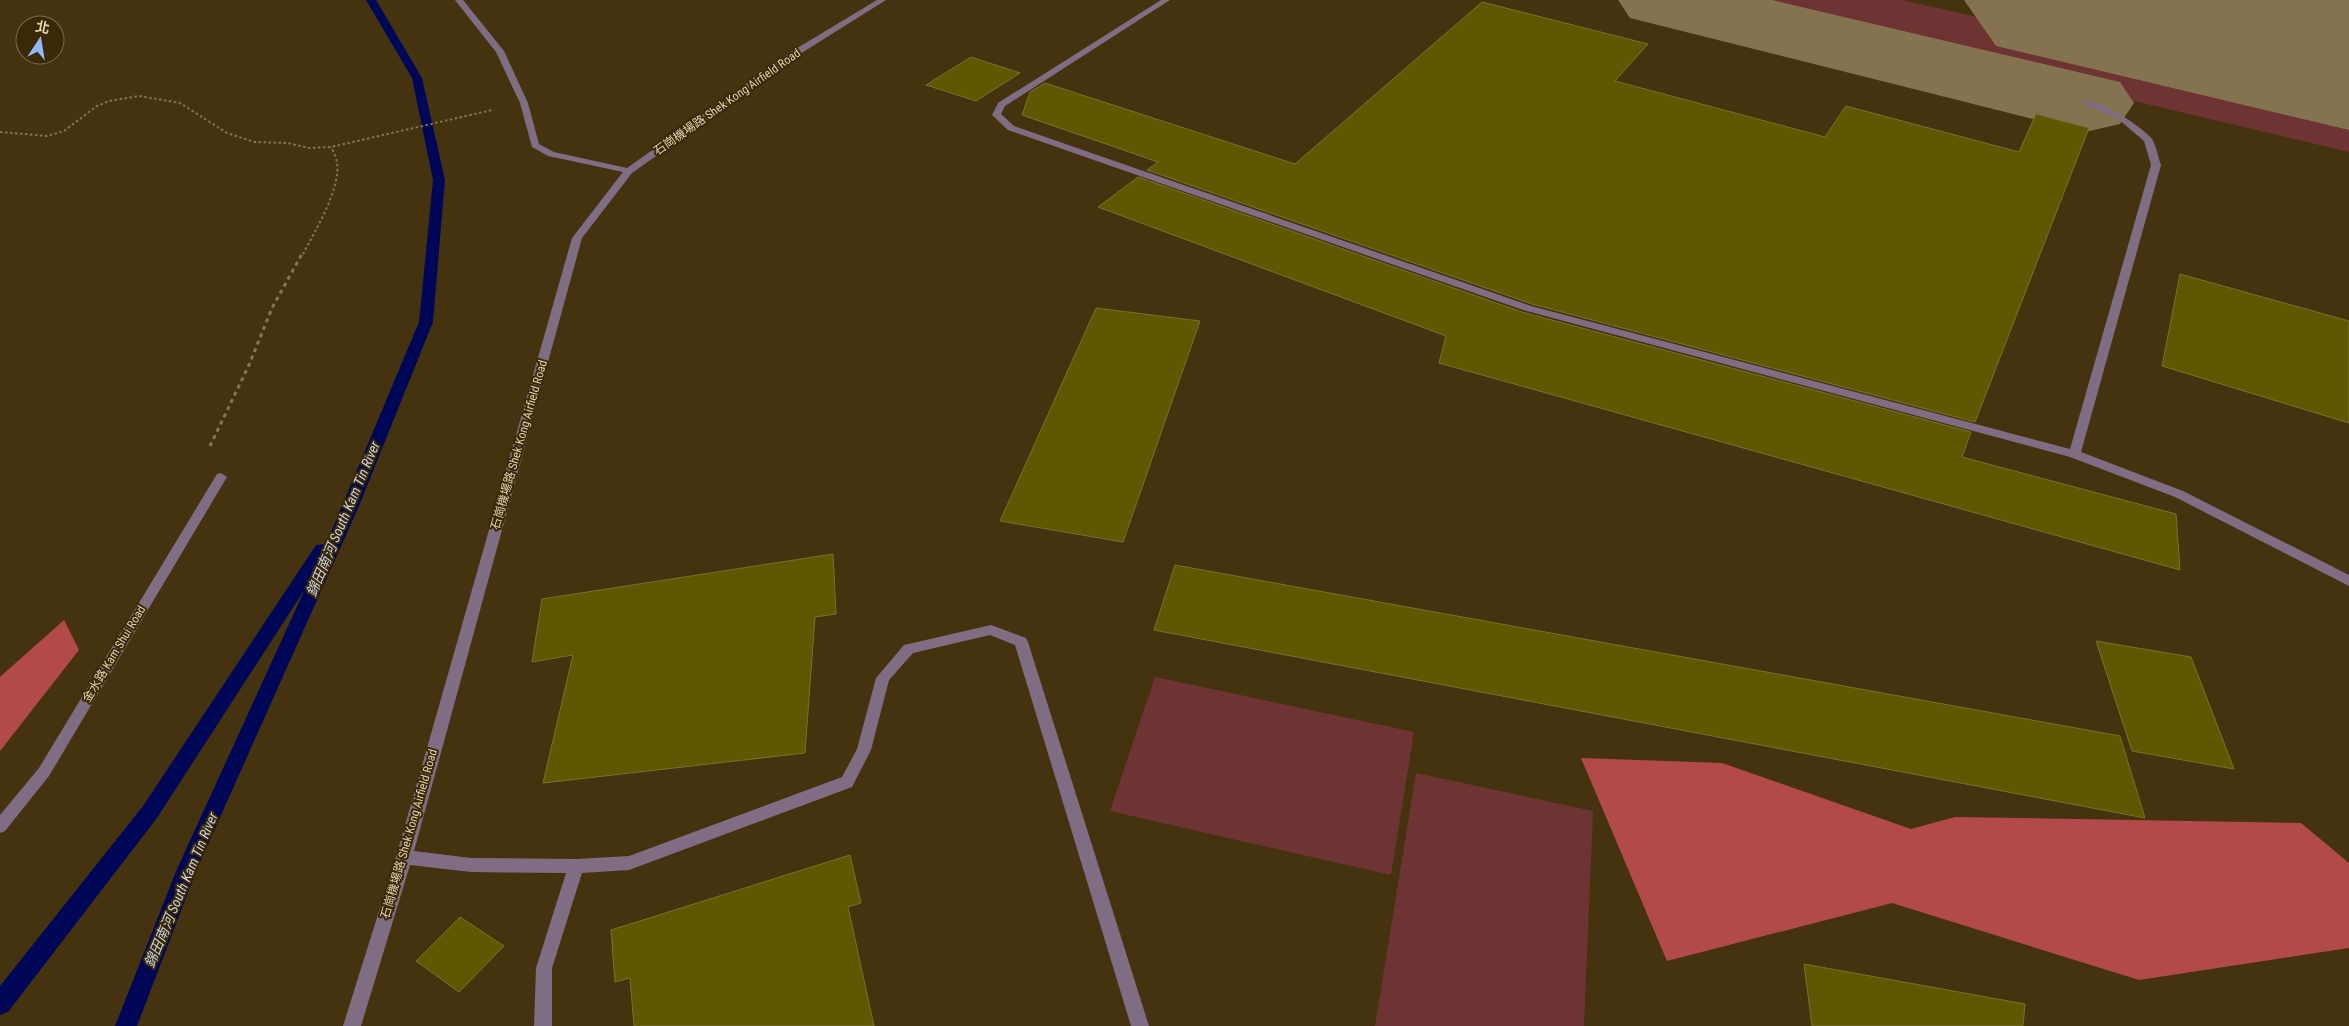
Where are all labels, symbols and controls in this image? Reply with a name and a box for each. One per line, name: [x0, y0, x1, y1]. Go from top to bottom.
north arrow: [15, 15, 65, 65]
text: 北: [34, 18, 51, 37]
street label: 石崗機場路 Shek Kong Airfield Road: [651, 46, 803, 158]
street label: 石崗機場路 Shek Kong Airfield Road: [488, 359, 550, 531]
water label: 錦田南河 South Kam Tin River: [303, 438, 383, 599]
street label: 金水路 Kam Shui Road: [80, 603, 148, 705]
street label: 石崗機場路 Shek Kong Airfield Road: [378, 748, 440, 920]
water label: 錦田南河 South Kam Tin River: [141, 809, 221, 970]

